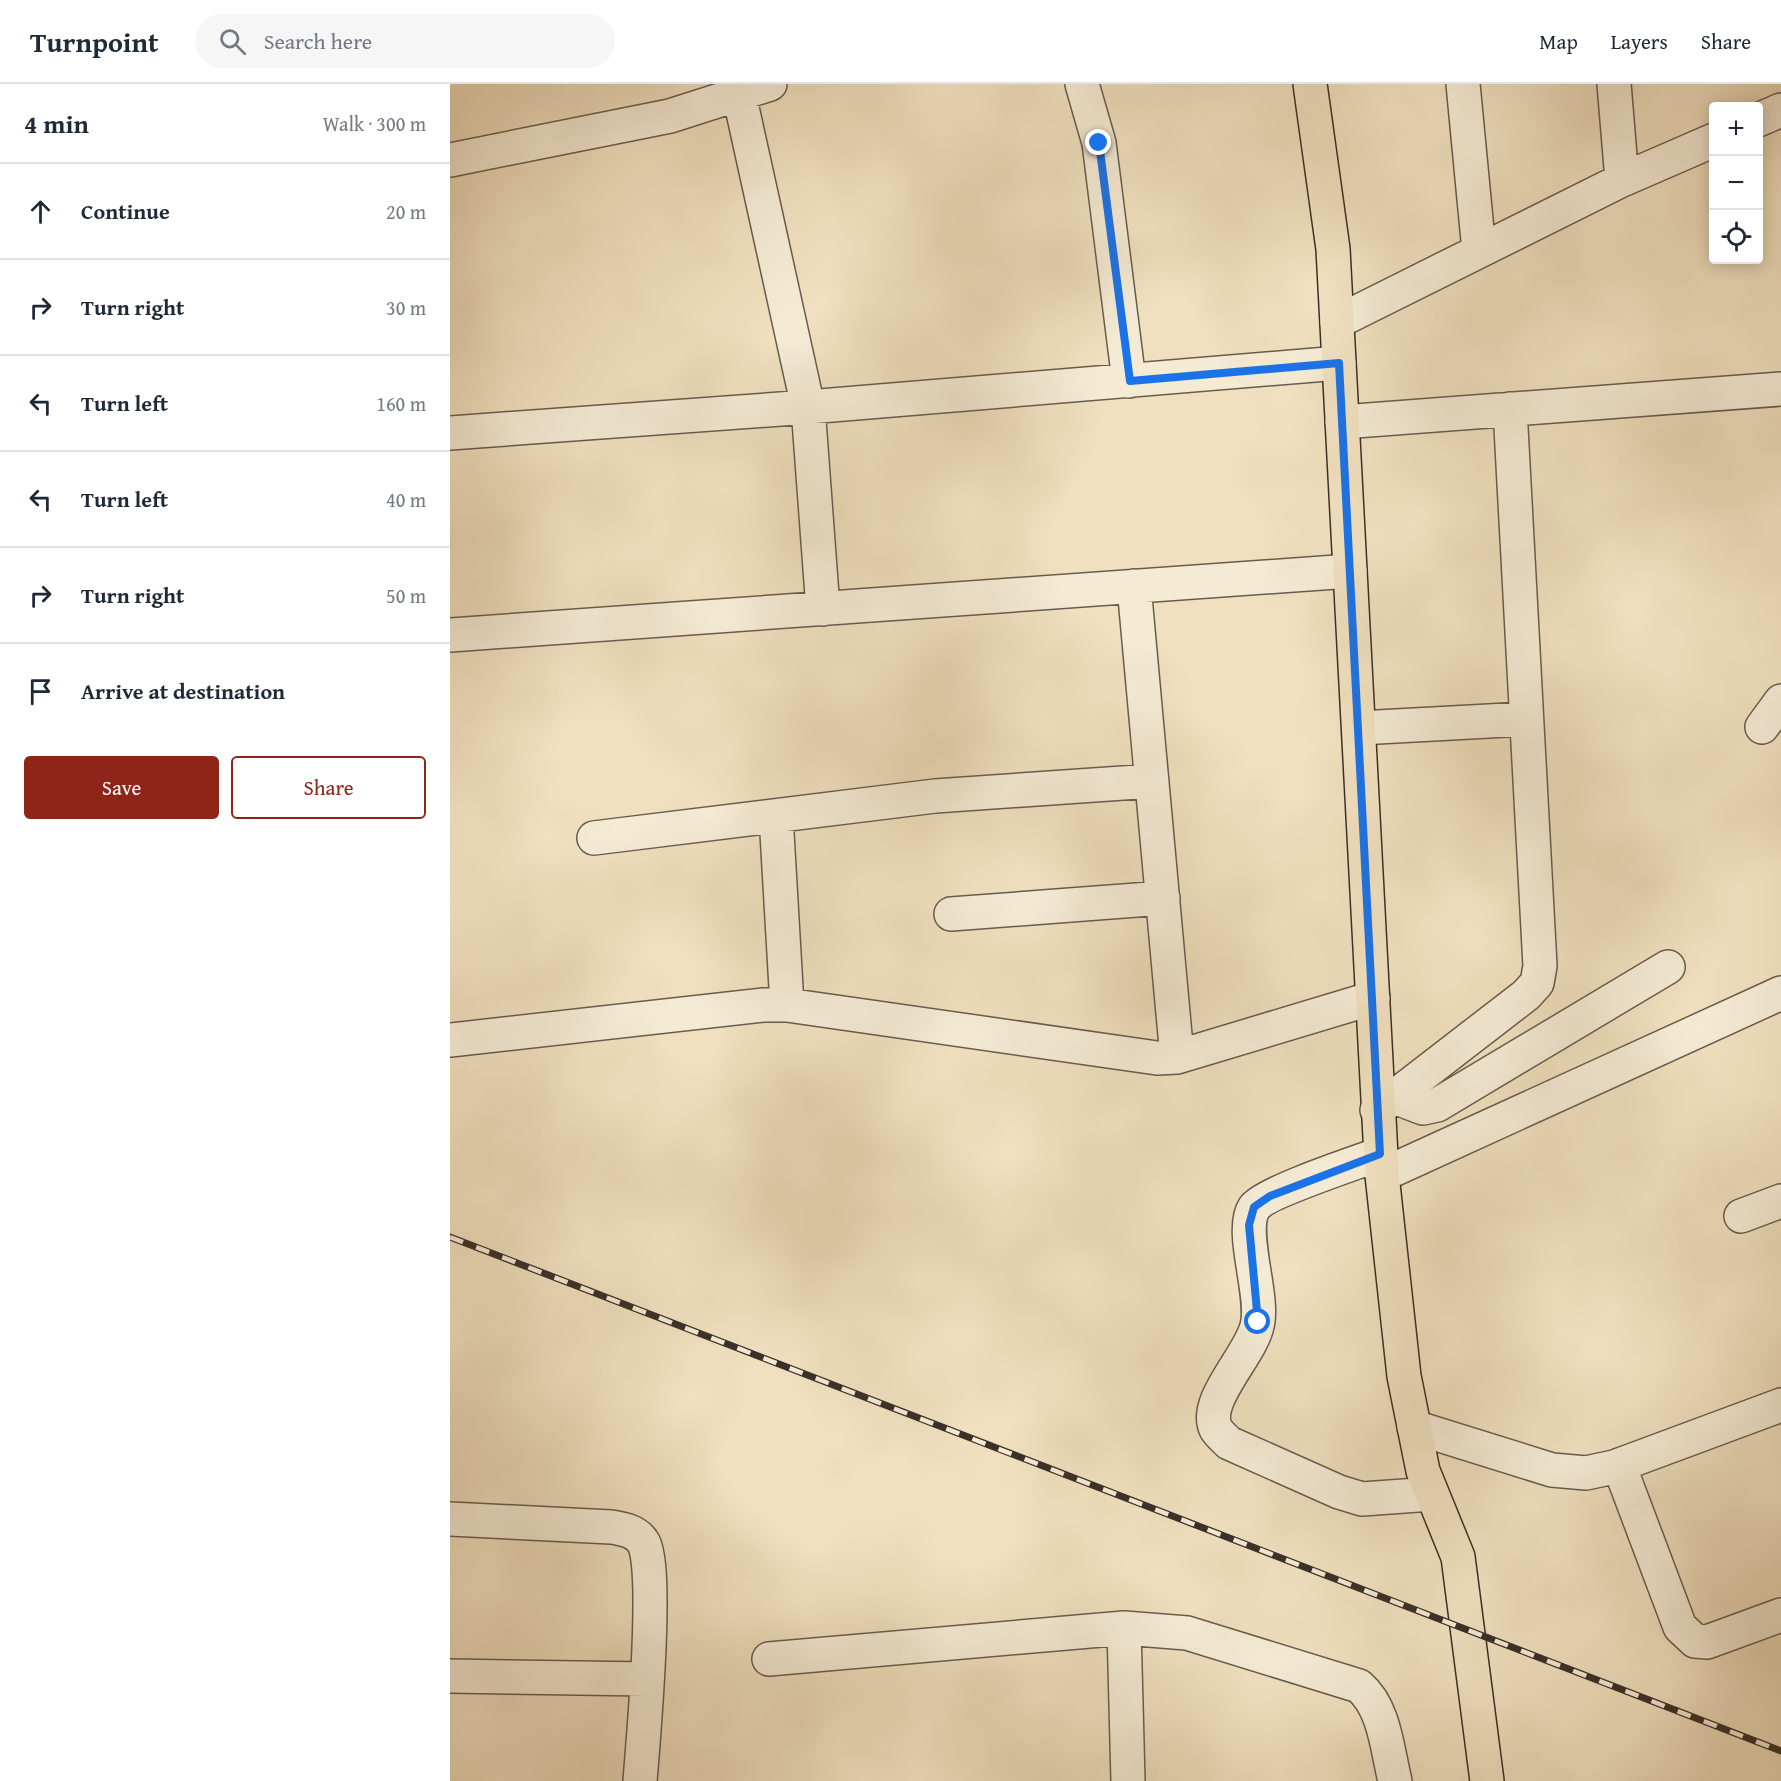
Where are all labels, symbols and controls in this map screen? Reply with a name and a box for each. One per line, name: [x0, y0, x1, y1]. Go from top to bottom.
search box: [195, 14, 615, 68]
text: Turnpoint: [30, 21, 159, 62]
icon: search: [216, 25, 249, 58]
text: Search here: [264, 25, 372, 57]
text: Map: [1539, 26, 1578, 57]
text: Layers: [1611, 26, 1668, 57]
text: Share: [1701, 26, 1751, 57]
map controls: [1709, 102, 1763, 264]
button: +: [1709, 102, 1763, 156]
text: 4 min: [24, 104, 89, 143]
text: Walk · 300 m: [323, 109, 426, 138]
route end: [1085, 129, 1111, 155]
button: −: [1709, 156, 1763, 210]
icon: ahead: [24, 195, 57, 228]
text: Continue: [81, 195, 170, 227]
text: 20 m: [386, 197, 426, 226]
button: locate: [1709, 210, 1763, 264]
icon: right: [24, 291, 57, 324]
text: Turn right: [81, 291, 184, 323]
text: 30 m: [386, 293, 426, 322]
icon: left: [24, 387, 57, 420]
text: Turn left: [81, 387, 168, 419]
text: 160 m: [376, 389, 426, 418]
icon: left: [24, 483, 57, 516]
text: Turn left: [81, 483, 168, 515]
text: 40 m: [386, 485, 426, 514]
icon: right: [24, 579, 57, 612]
text: Turn right: [81, 579, 184, 611]
text: 50 m: [386, 581, 426, 610]
icon: arrive: [24, 675, 57, 708]
text: Arrive at destination: [81, 675, 285, 707]
button: Save: [24, 756, 219, 819]
button: Share: [231, 756, 426, 819]
route start: [1244, 1308, 1270, 1334]

